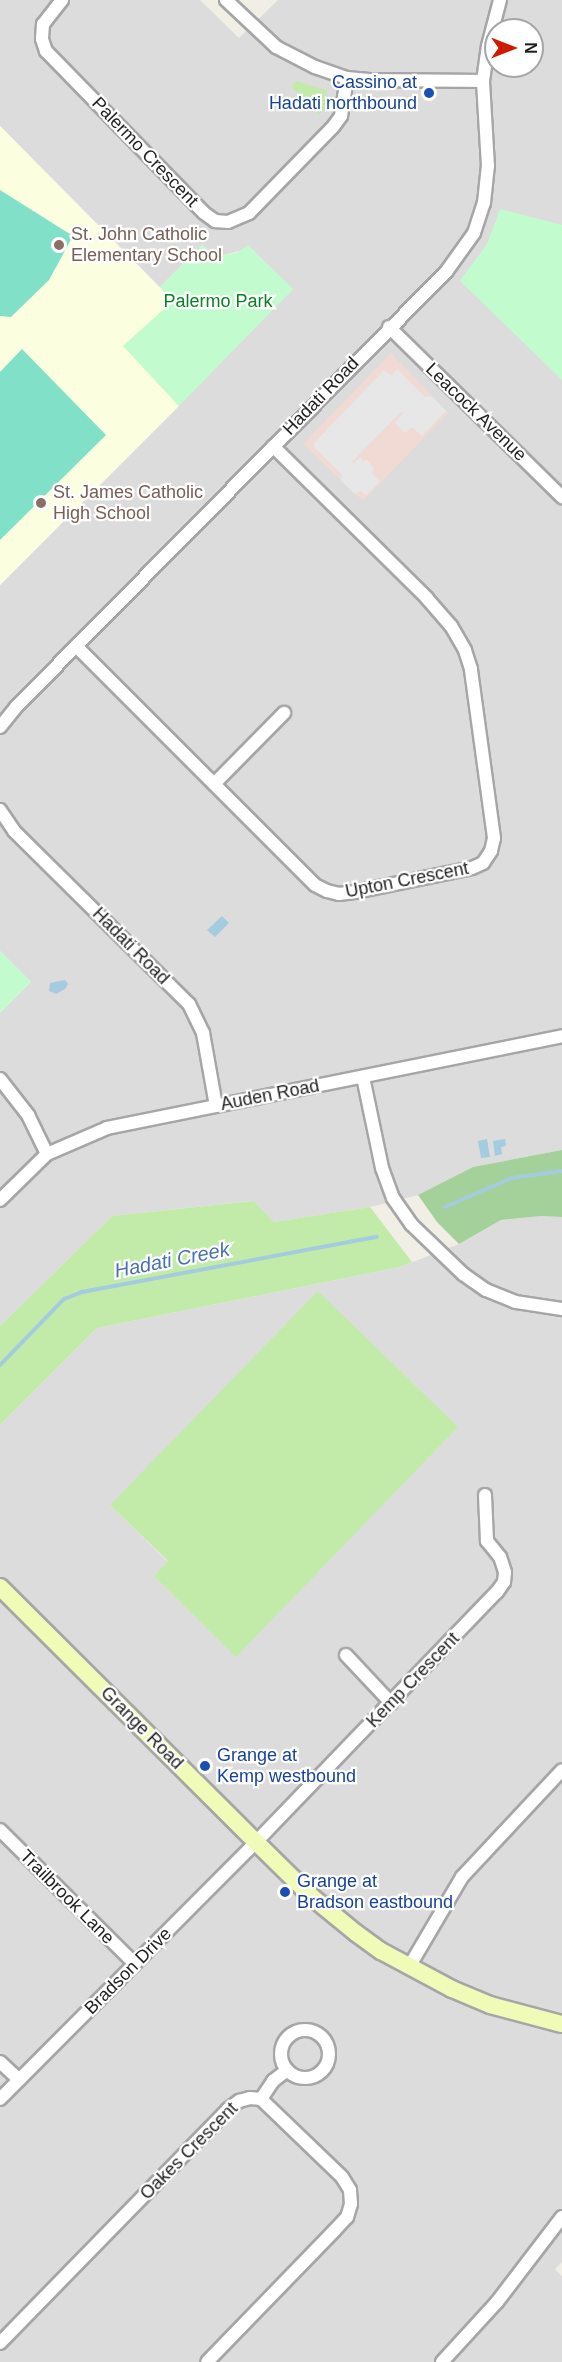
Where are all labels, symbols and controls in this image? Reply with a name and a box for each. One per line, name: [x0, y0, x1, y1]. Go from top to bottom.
north arrow: [484, 18, 544, 78]
text: N: [522, 42, 539, 54]
place label: Cassino at Hadati northbound: [269, 72, 417, 115]
marker: Cassino at Hadati northbound: [422, 86, 436, 100]
street label: Palermo Crescent: [87, 93, 203, 211]
place label: St. John Catholic Elementary School: [71, 224, 222, 266]
marker: St. John Catholic Elementary School: [52, 238, 66, 252]
park label: Palermo Park: [163, 290, 273, 312]
street label: Hadati Road: [278, 353, 364, 439]
street label: Leacock Avenue: [421, 358, 531, 466]
place label: St. James Catholic High School: [53, 482, 203, 524]
marker: St. James Catholic High School: [34, 496, 48, 510]
street label: Upton Crescent: [344, 857, 470, 903]
street label: Hadati Road: [88, 903, 174, 989]
street label: Auden Road: [219, 1075, 321, 1115]
water label: Hadati Creek: [112, 1237, 232, 1283]
street label: Kemp Crescent: [362, 1628, 464, 1732]
street label: Grange Road: [96, 1682, 188, 1774]
place label: Grange at Kemp westbound: [217, 1745, 356, 1788]
marker: Grange at Kemp westbound: [198, 1759, 212, 1773]
street label: Trailbrook Lane: [15, 1845, 119, 1949]
place label: Grange at Bradson eastbound: [297, 1871, 453, 1914]
marker: Grange at Bradson eastbound: [278, 1885, 292, 1899]
street label: Bradson Drive: [80, 1923, 176, 2019]
street label: Oakes Crescent: [136, 2098, 242, 2204]

